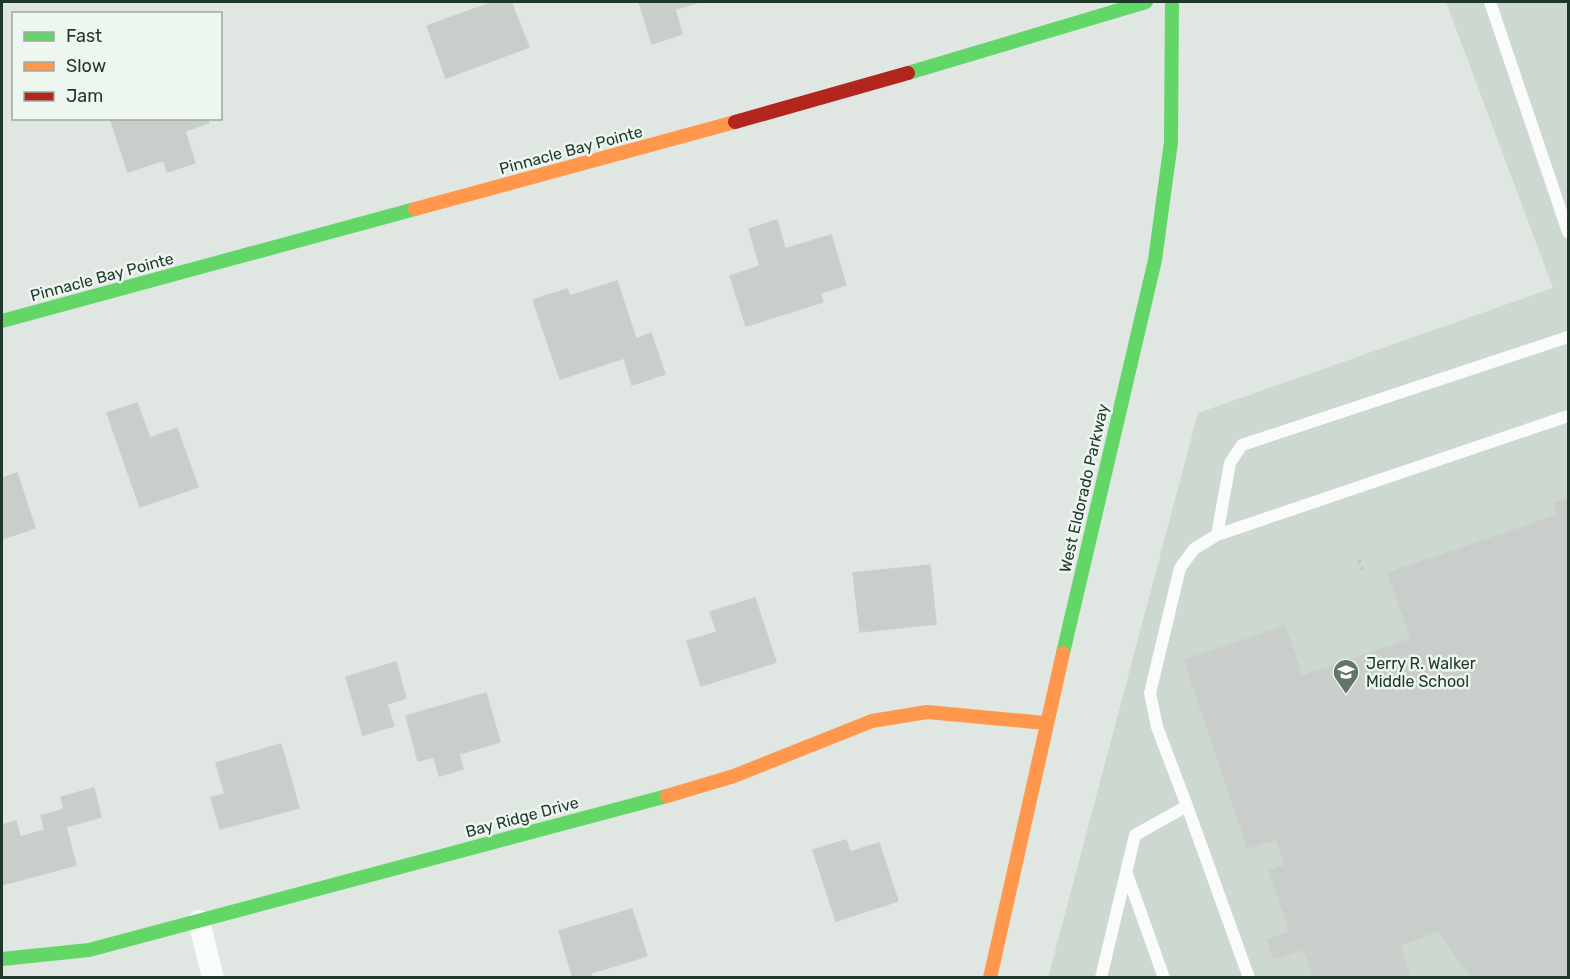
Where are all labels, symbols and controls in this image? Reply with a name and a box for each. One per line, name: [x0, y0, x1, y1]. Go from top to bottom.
legend: [12, 12, 222, 120]
text: Fast: [66, 25, 102, 47]
text: Slow: [66, 55, 106, 77]
text: Jam: [66, 85, 103, 107]
street label: Pinnacle Bay Pointe: [497, 122, 645, 178]
street label: Pinnacle Bay Pointe: [28, 249, 176, 305]
street label: West Eldorado Parkway: [1055, 402, 1113, 574]
place label: Jerry R. Walker Middle School: [1366, 654, 1476, 691]
school or university icon: Jerry R. Walker Middle School: [1331, 657, 1361, 695]
street label: Bay Ridge Drive: [463, 793, 581, 841]

